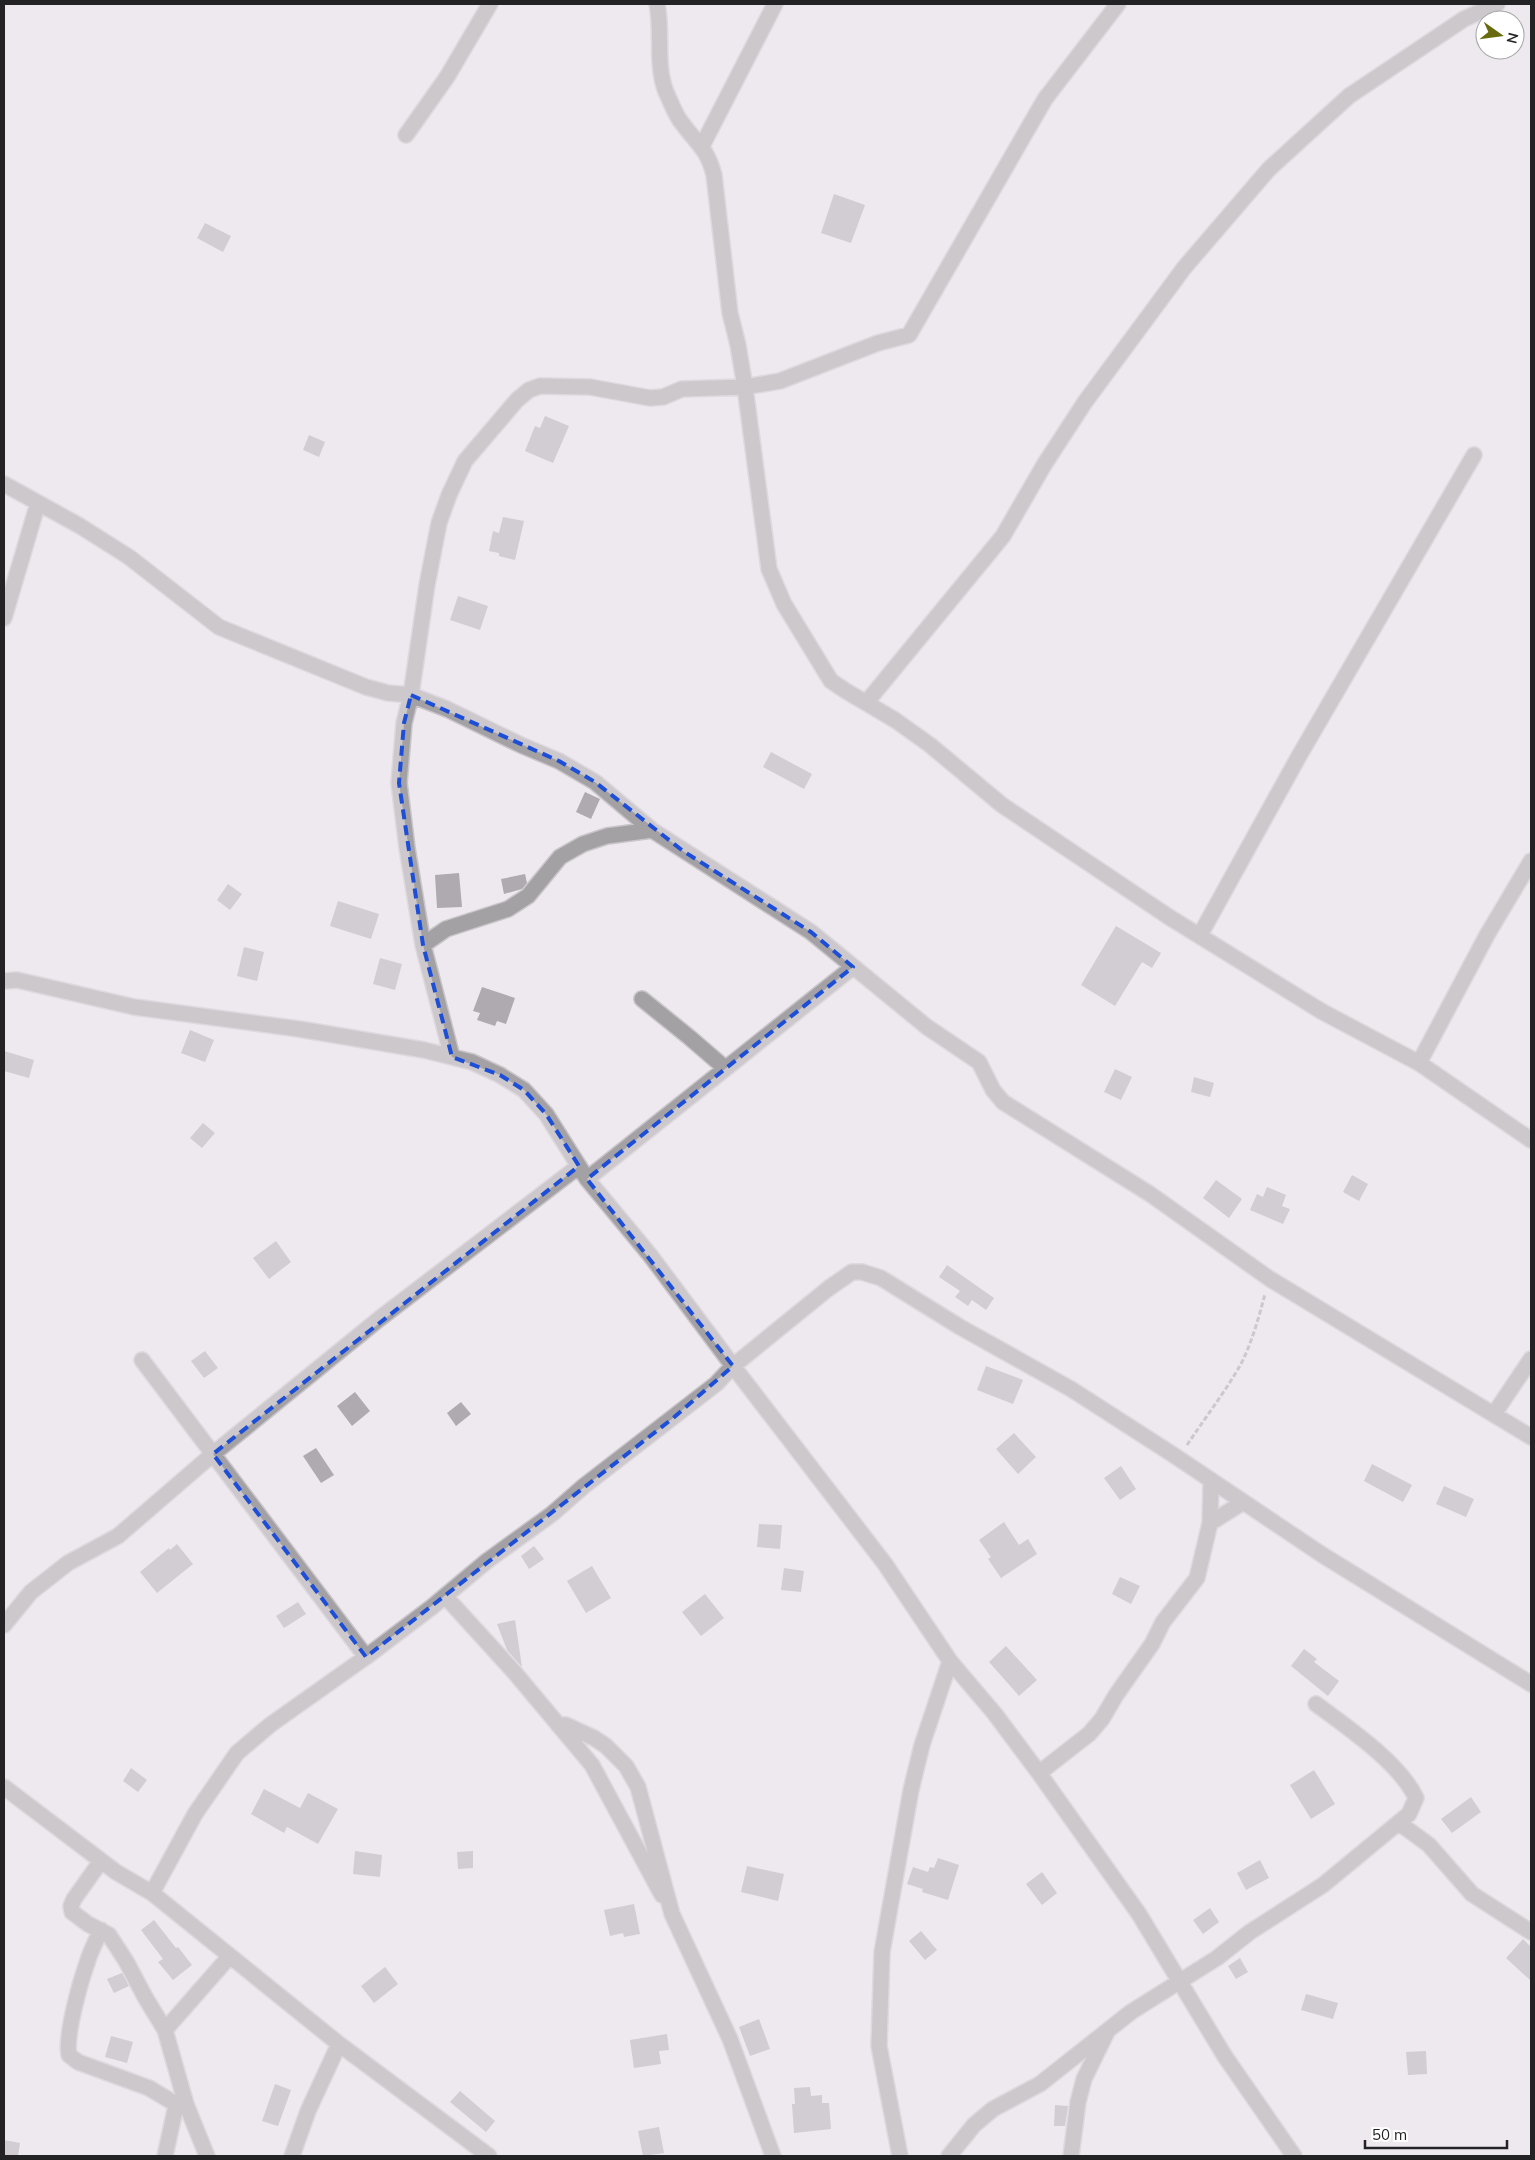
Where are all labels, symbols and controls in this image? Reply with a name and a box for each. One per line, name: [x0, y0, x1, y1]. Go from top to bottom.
north arrow: [1475, 10, 1525, 60]
text: N: [1503, 31, 1523, 45]
scale bar: [1365, 2118, 1508, 2150]
text: 50 m: [1372, 2125, 1407, 2144]

